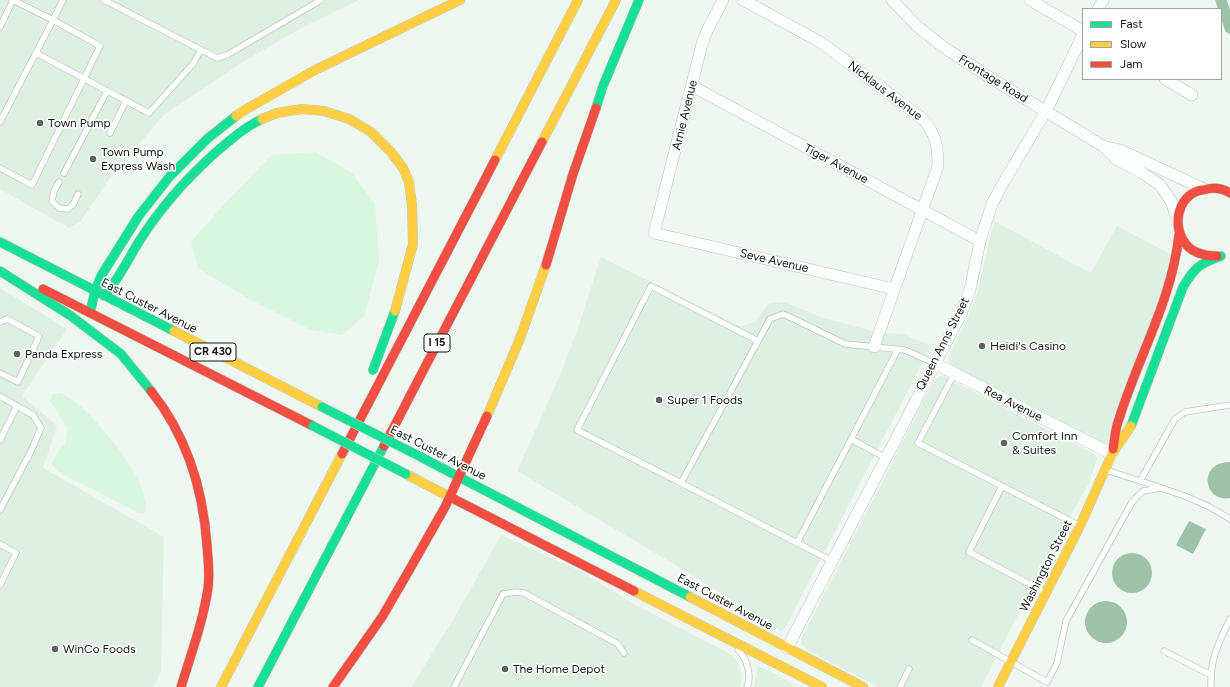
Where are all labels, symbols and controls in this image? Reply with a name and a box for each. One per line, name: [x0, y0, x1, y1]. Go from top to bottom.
legend: [1082, 8, 1222, 80]
text: Fast: [1120, 17, 1143, 31]
text: Slow: [1120, 37, 1146, 51]
street label: Frontage Road: [956, 52, 1030, 106]
text: Jam: [1120, 57, 1143, 71]
street label: Nicklaus Avenue: [845, 58, 925, 124]
street label: Arnie Avenue: [669, 78, 701, 152]
place label: Town Pump: [48, 116, 111, 130]
marker: Town Pump: [35, 118, 45, 128]
street label: Tiger Avenue: [801, 141, 871, 187]
place label: Town Pump Express Wash: [101, 145, 175, 173]
marker: Town Pump Express Wash: [88, 154, 98, 164]
street label: Seve Avenue: [738, 246, 810, 276]
street label: East Custer Avenue: [99, 276, 199, 336]
street label: Queen Anns Street: [913, 295, 973, 393]
road number: I 15: [424, 334, 450, 352]
place label: Heidi's Casino: [990, 339, 1066, 353]
marker: Heidi's Casino: [977, 341, 987, 351]
road number: CR 430: [190, 343, 236, 361]
place label: Panda Express: [25, 347, 102, 361]
marker: Panda Express: [12, 349, 22, 359]
street label: Rea Avenue: [981, 383, 1045, 425]
place label: Super 1 Foods: [667, 393, 743, 407]
marker: Super 1 Foods: [654, 395, 664, 405]
street label: East Custer Avenue: [388, 423, 488, 483]
place label: Comfort Inn & Suites: [1012, 429, 1077, 457]
marker: Comfort Inn & Suites: [999, 438, 1009, 448]
street label: Washington Street: [1017, 518, 1075, 614]
street label: East Custer Avenue: [675, 571, 775, 633]
place label: WinCo Foods: [63, 642, 136, 656]
marker: WinCo Foods: [50, 644, 60, 654]
place label: The Home Depot: [513, 662, 605, 676]
marker: The Home Depot: [500, 664, 510, 674]

